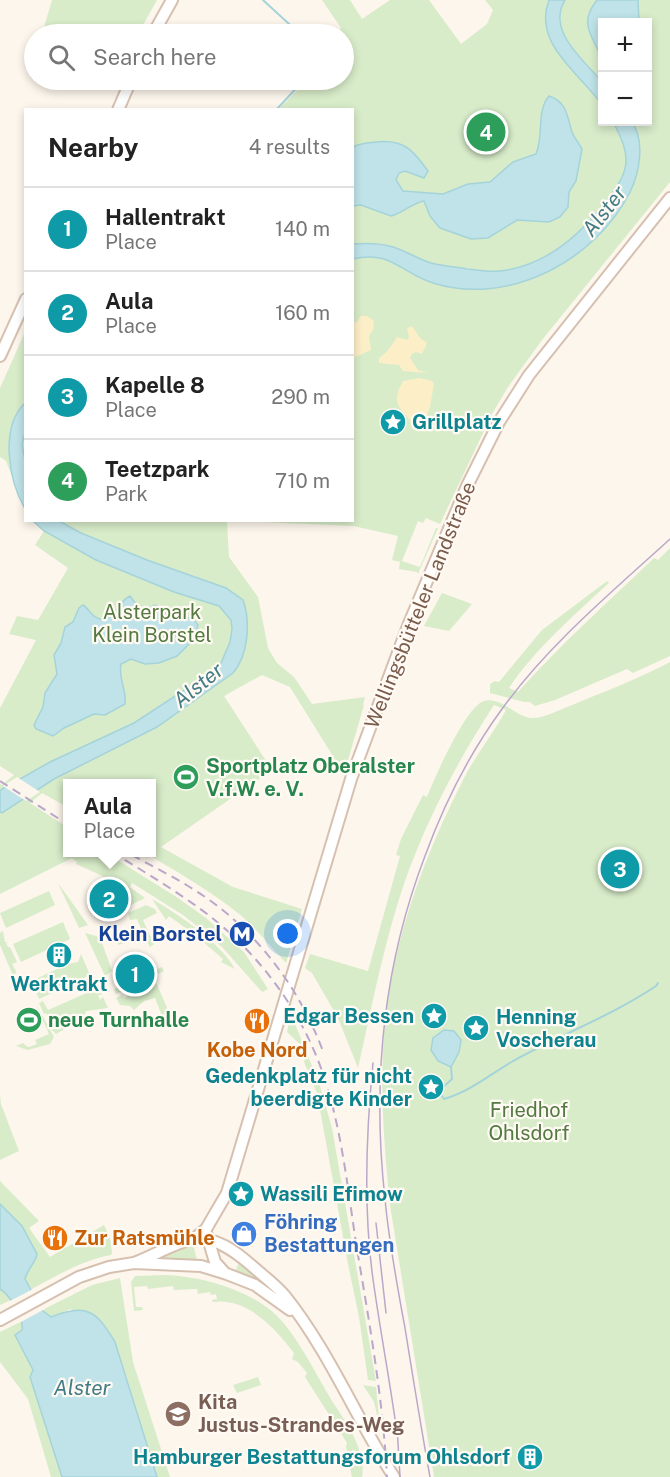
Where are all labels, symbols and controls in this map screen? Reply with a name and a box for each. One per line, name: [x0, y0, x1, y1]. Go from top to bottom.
map controls: [598, 18, 652, 126]
button: +: [598, 18, 652, 72]
search box: [24, 24, 354, 90]
icon: search: [45, 41, 78, 74]
text: Search here: [93, 44, 217, 70]
button: −: [598, 72, 652, 126]
pin: 4: [466, 110, 506, 154]
text: Nearby: [48, 132, 138, 163]
text: 4 results: [249, 135, 330, 159]
water label: Alster: [577, 180, 632, 241]
text: Hallentrakt: [105, 204, 226, 230]
text: 1: [63, 217, 72, 241]
text: 140 m: [275, 217, 330, 241]
text: Place: [105, 230, 157, 254]
text: Aula: [105, 288, 153, 314]
text: 2: [61, 301, 74, 325]
text: 160 m: [275, 301, 330, 325]
text: Place: [105, 314, 157, 338]
text: Kapelle 8: [105, 372, 205, 398]
text: 3: [61, 385, 74, 409]
text: 290 m: [271, 385, 330, 409]
text: Place: [105, 398, 157, 422]
place icon: Grillplatz: [378, 407, 408, 437]
place label: Grillplatz: [412, 410, 501, 434]
text: Teetzpark: [105, 456, 209, 482]
text: 4: [61, 469, 74, 493]
text: 710 m: [275, 469, 330, 493]
street label: Wellingsbütteler Landstraße: [359, 478, 481, 732]
text: Park: [105, 482, 148, 506]
park label: Alsterpark Klein Borstel: [92, 600, 212, 647]
water label: Alster: [168, 657, 229, 713]
place label: Sportplatz Oberalster V.f.W. e. V.: [206, 754, 415, 801]
sports icon: Sportplatz Oberalster V.f.W. e. V.: [171, 762, 201, 792]
popup: [63, 779, 156, 857]
text: Aula: [84, 793, 132, 819]
text: Place: [84, 819, 135, 843]
pin: 3: [600, 846, 640, 892]
pin: 2: [90, 876, 128, 922]
metro station icon: Klein Borstel: [227, 919, 257, 949]
your location: [273, 919, 302, 948]
place label: Klein Borstel: [98, 922, 222, 946]
building icon: Werktrakt: [44, 940, 74, 970]
pin: 1: [116, 952, 154, 996]
place label: Werktrakt: [10, 972, 108, 996]
place icon: Edgar Bessen: [419, 1001, 449, 1031]
place label: Edgar Bessen: [283, 1004, 414, 1028]
sports icon: neue Turnhalle: [14, 1005, 44, 1035]
place label: Henning Voscherau: [496, 1005, 596, 1052]
restaurant icon: Kobe Nord: [242, 1006, 272, 1036]
place label: neue Turnhalle: [48, 1008, 189, 1032]
place icon: Henning Voscherau: [461, 1013, 491, 1043]
place label: Kobe Nord: [207, 1038, 307, 1062]
place label: Gedenkplatz für nicht beerdigte Kinder: [205, 1064, 412, 1111]
place icon: Gedenkplatz für nicht beerdigte Kinder: [416, 1072, 446, 1102]
park label: Friedhof Ohlsdorf: [488, 1098, 570, 1145]
place icon: Wassili Efimow: [226, 1179, 256, 1209]
place label: Wassili Efimow: [260, 1182, 403, 1206]
place label: Föhring Bestattungen: [264, 1210, 394, 1257]
shop icon: Föhring Bestattungen: [229, 1219, 259, 1249]
restaurant icon: Zur Ratsmühle: [40, 1223, 70, 1253]
place label: Zur Ratsmühle: [74, 1226, 215, 1250]
water label: Alster: [53, 1375, 112, 1400]
place label: Kita Justus-Strandes-Weg: [198, 1390, 405, 1437]
school or university icon: Kita Justus-Strandes-Weg: [163, 1399, 193, 1429]
building icon: Hamburger Bestattungsforum Ohlsdorf: [515, 1442, 545, 1472]
place label: Hamburger Bestattungsforum Ohlsdorf: [133, 1445, 510, 1469]

